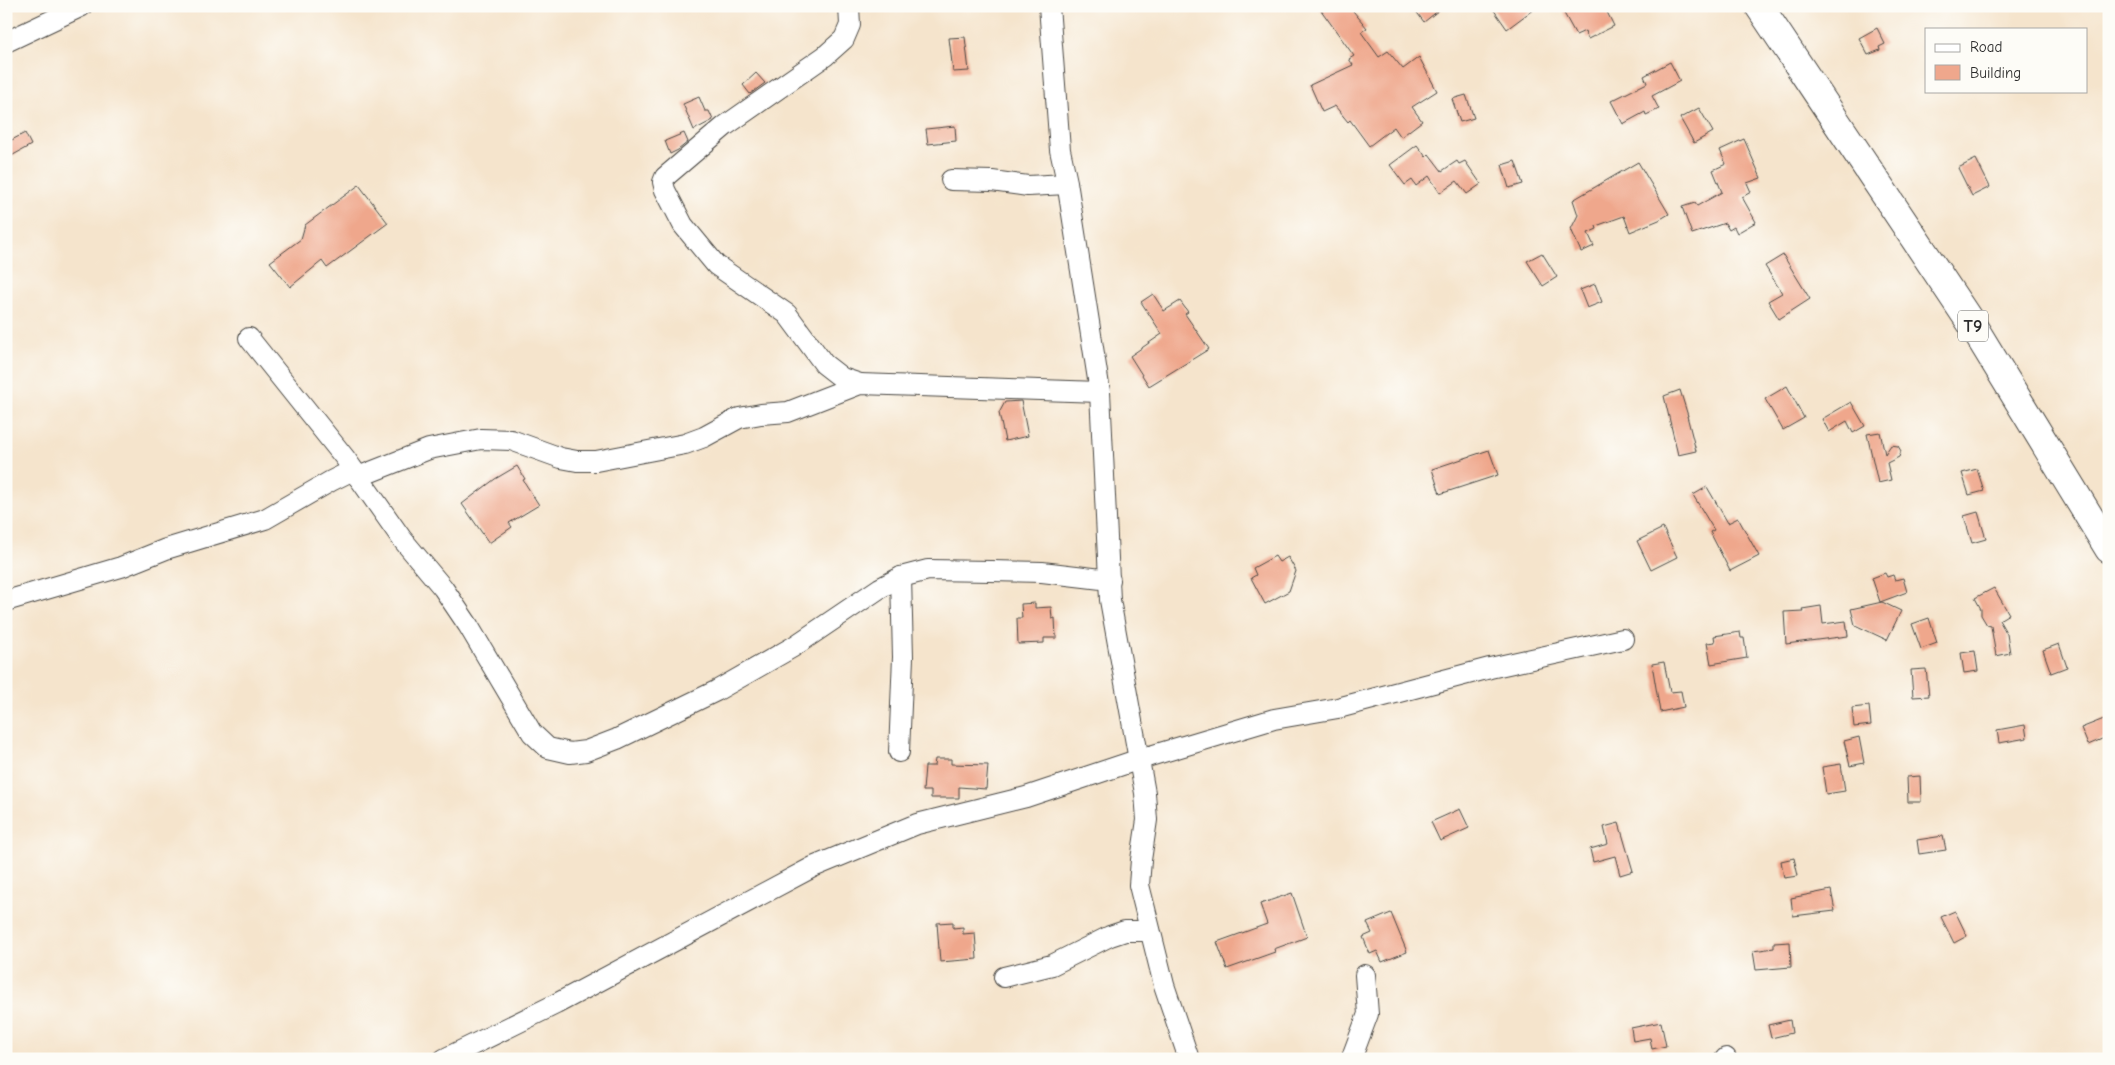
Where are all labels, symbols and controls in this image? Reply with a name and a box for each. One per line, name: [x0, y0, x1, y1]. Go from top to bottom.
legend: [1925, 28, 2088, 92]
text: Road: [1970, 38, 2002, 56]
text: Building: [1970, 64, 2021, 82]
road number: T9: [1958, 310, 1988, 342]

